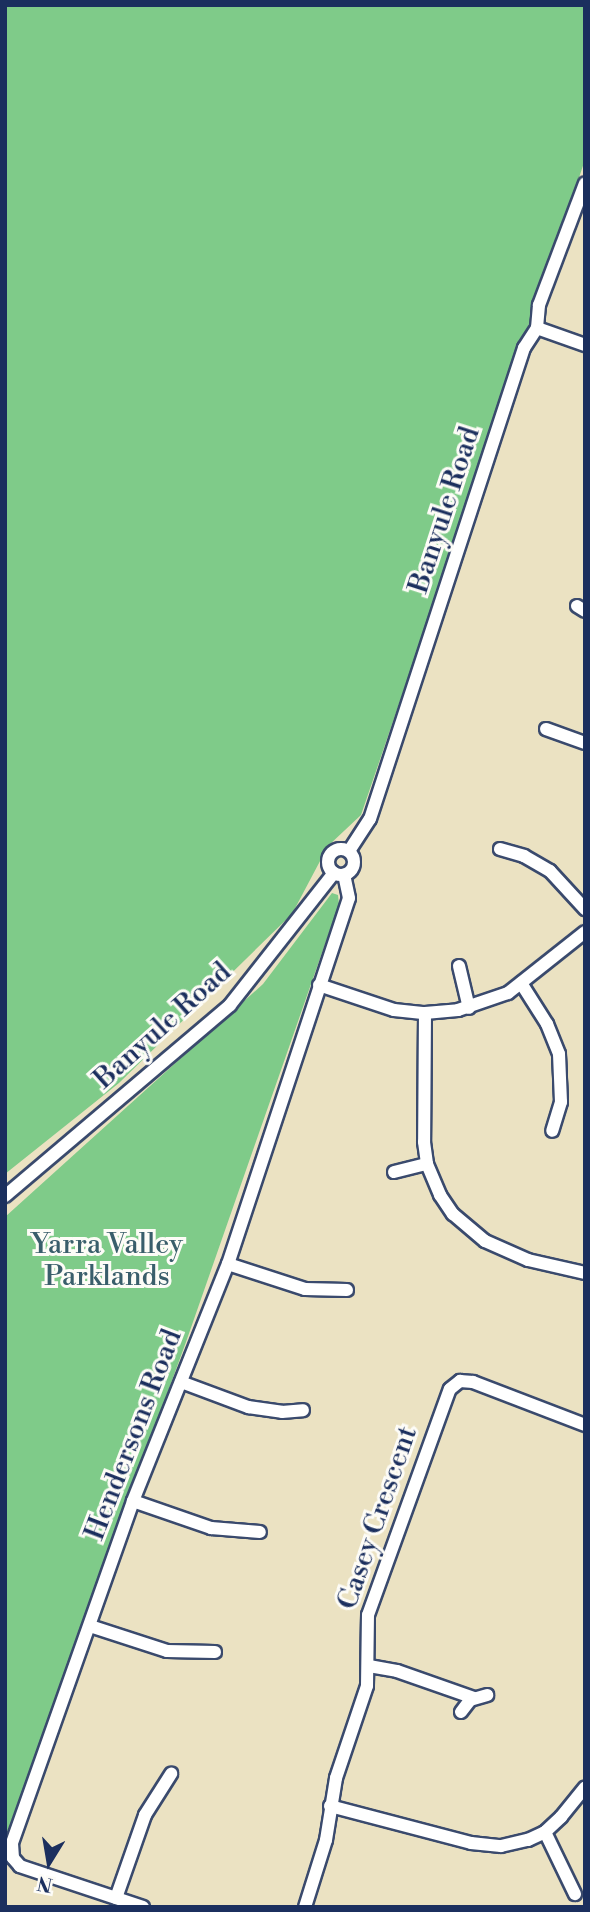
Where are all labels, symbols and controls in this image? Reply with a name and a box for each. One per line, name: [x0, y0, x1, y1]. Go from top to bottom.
street label: Banyule Road: [402, 423, 488, 597]
street label: Banyule Road: [87, 956, 239, 1096]
park label: Yarra Valley Parklands: [31, 1228, 183, 1294]
street label: Hendersons Road: [78, 1325, 190, 1545]
street label: Casey Crescent: [331, 1422, 425, 1614]
north arrow: [14, 1828, 84, 1898]
text: N: [35, 1870, 55, 1897]

